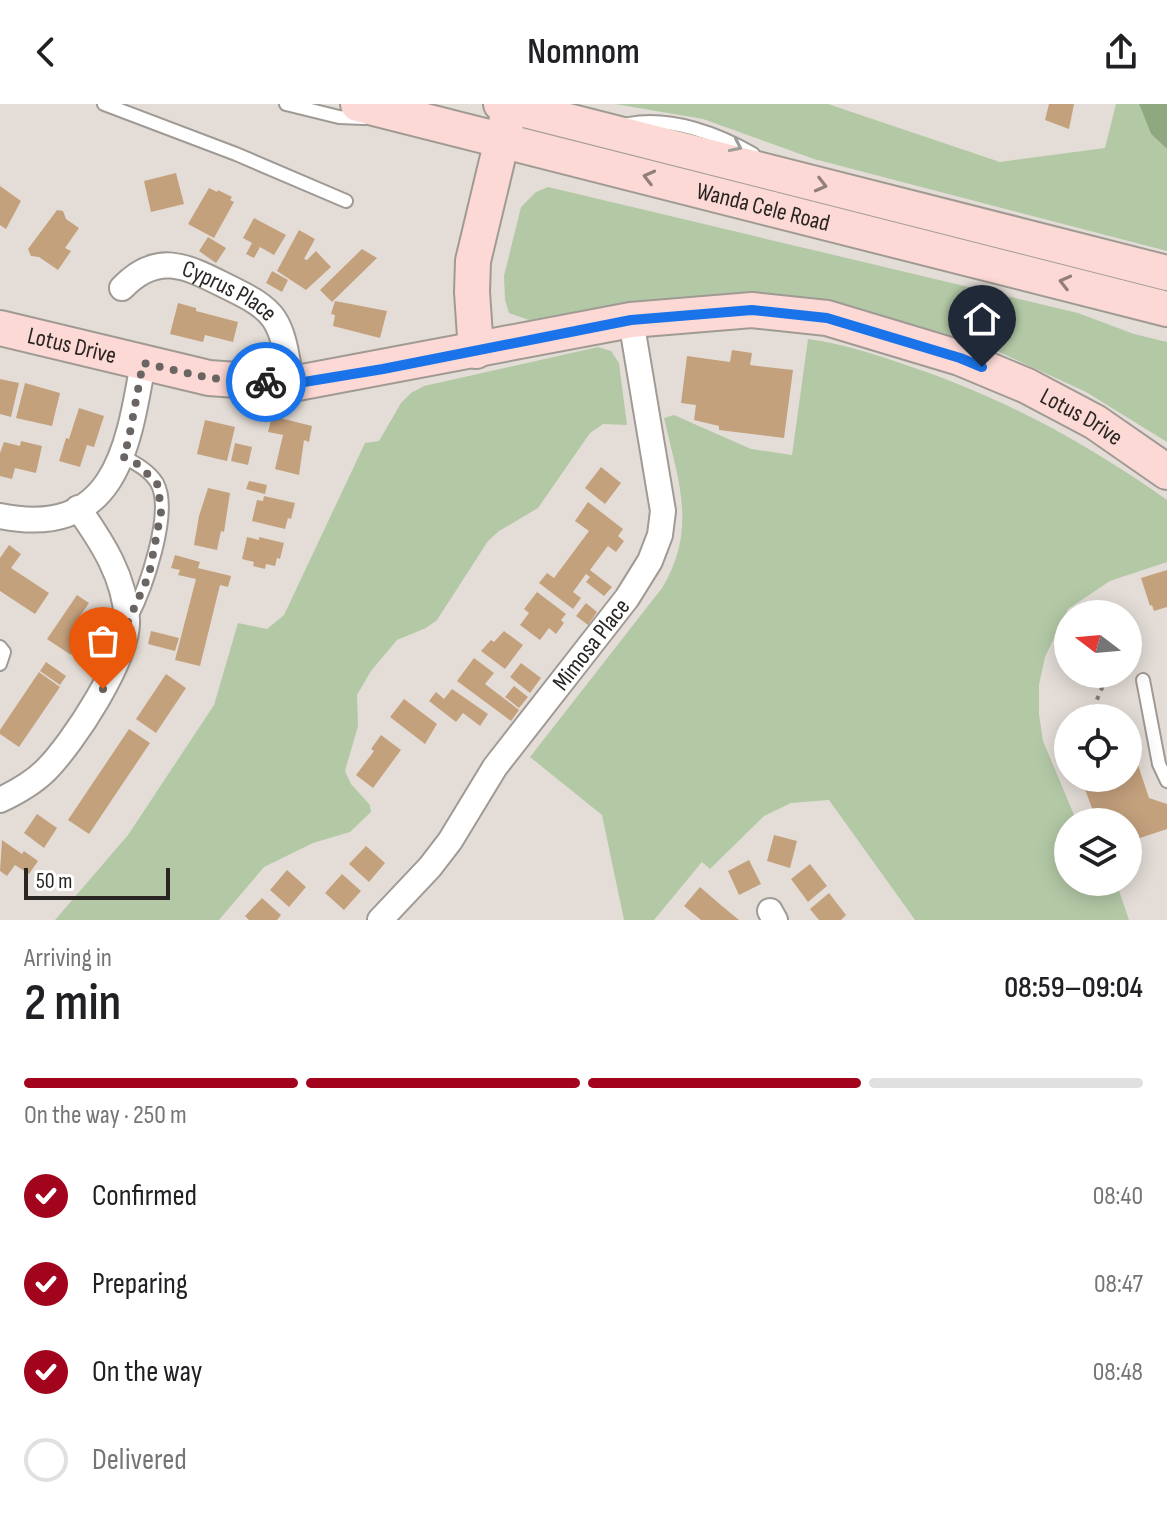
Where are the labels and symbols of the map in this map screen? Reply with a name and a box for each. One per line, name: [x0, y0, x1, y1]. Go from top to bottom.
one-way arrow: [728, 136, 743, 152]
one-way arrow: [643, 170, 657, 187]
one-way arrow: [814, 175, 828, 192]
street label: Wanda Cele Road: [693, 176, 833, 238]
street label: Cyprus Place: [179, 254, 284, 327]
one-way arrow: [1058, 274, 1072, 291]
pin: [948, 285, 1016, 367]
street label: Lotus Drive: [25, 321, 119, 370]
courier: [226, 342, 306, 422]
street label: Lotus Drive: [1036, 381, 1129, 451]
street label: Mimosa Place: [546, 592, 636, 696]
north arrow: [1054, 600, 1142, 688]
pin: [69, 607, 137, 689]
scale bar: [24, 864, 170, 900]

